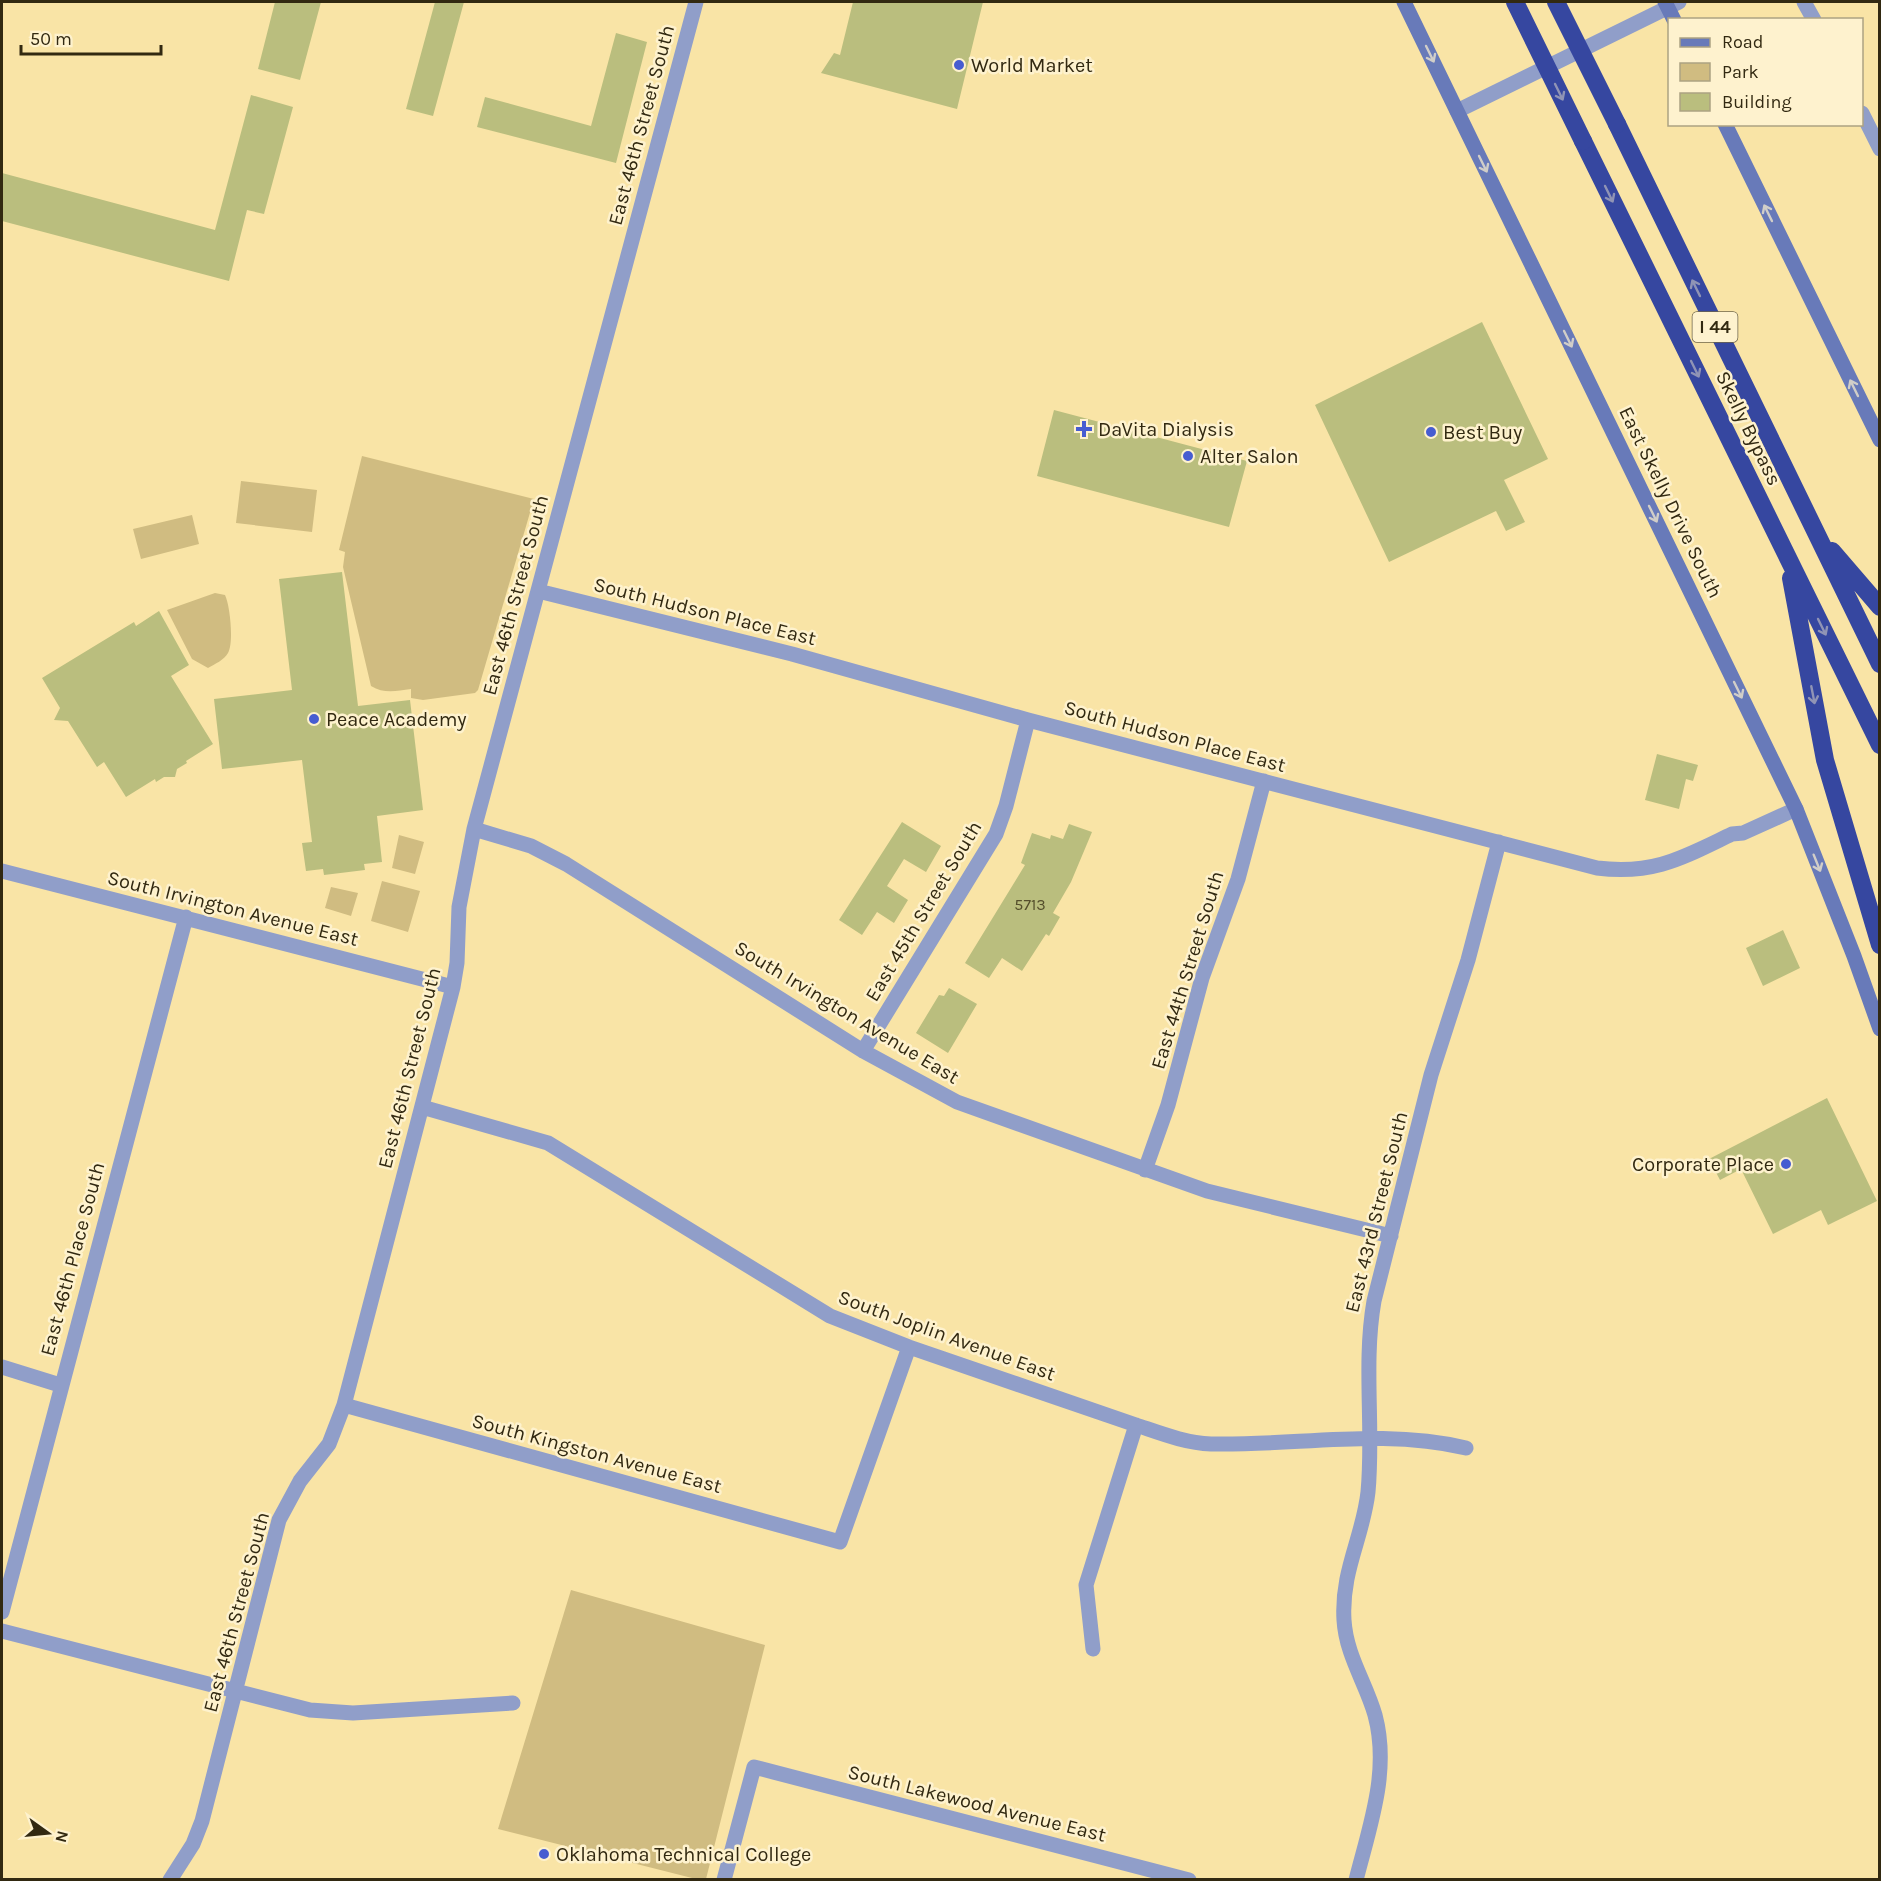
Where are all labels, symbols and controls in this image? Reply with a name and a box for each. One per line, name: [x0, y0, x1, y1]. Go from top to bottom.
scale bar: [21, 18, 160, 56]
legend: [1668, 18, 1863, 126]
street label: East 46th Street South: [604, 22, 679, 228]
text: 50 m: [30, 28, 72, 50]
text: Road: [1722, 31, 1763, 53]
one-way arrow: [1424, 45, 1436, 63]
place label: World Market: [971, 54, 1093, 77]
marker: World Market: [952, 58, 966, 72]
text: Park: [1722, 61, 1759, 83]
one-way arrow: [1554, 82, 1565, 100]
text: Building: [1722, 91, 1792, 113]
one-way arrow: [1478, 154, 1489, 172]
one-way arrow: [1604, 184, 1615, 202]
one-way arrow: [1762, 204, 1773, 222]
one-way arrow: [1690, 279, 1702, 297]
road number: I 44: [1692, 312, 1738, 342]
one-way arrow: [1563, 330, 1575, 348]
one-way arrow: [1689, 360, 1701, 378]
street label: Skelly Bypass: [1711, 367, 1786, 489]
one-way arrow: [1847, 379, 1859, 397]
street label: East Skelly Drive South: [1614, 403, 1727, 602]
place label: DaVita Dialysis: [1098, 418, 1234, 441]
marker: DaVita Dialysis: [1075, 420, 1093, 438]
place label: Best Buy: [1443, 421, 1522, 444]
marker: Best Buy: [1424, 425, 1438, 439]
place label: Alter Salon: [1200, 445, 1299, 468]
marker: Alter Salon: [1181, 449, 1195, 463]
street label: East 46th Street South: [478, 492, 553, 698]
one-way arrow: [1648, 505, 1660, 523]
street label: South Hudson Place East: [591, 573, 819, 650]
one-way arrow: [1816, 617, 1828, 635]
one-way arrow: [1733, 680, 1745, 698]
one-way arrow: [1808, 685, 1819, 705]
street label: South Hudson Place East: [1062, 696, 1289, 777]
place label: Peace Academy: [326, 708, 467, 731]
marker: Peace Academy: [307, 712, 321, 726]
street label: East 45th Street South: [860, 817, 986, 1006]
one-way arrow: [1813, 853, 1824, 872]
street label: South Irvington Avenue East: [105, 866, 361, 951]
street label: East 44th Street South: [1146, 868, 1229, 1072]
house number: 5713: [1014, 895, 1046, 914]
street label: South Irvington Avenue East: [730, 936, 964, 1089]
street label: East 46th Street South: [373, 965, 446, 1171]
street label: East 43rd Street South: [1340, 1109, 1413, 1315]
place label: Corporate Place: [1632, 1153, 1774, 1176]
marker: Corporate Place: [1779, 1157, 1793, 1171]
street label: East 46th Place South: [36, 1160, 109, 1359]
street label: South Joplin Avenue East: [835, 1285, 1059, 1386]
street label: South Kingston Avenue East: [469, 1409, 725, 1498]
street label: East 46th Street South: [199, 1509, 274, 1715]
street label: South Lakewood Avenue East: [845, 1760, 1109, 1847]
north arrow: [18, 1803, 78, 1863]
text: N: [51, 1829, 73, 1845]
place label: Oklahoma Technical College: [556, 1843, 811, 1866]
marker: Oklahoma Technical College: [537, 1847, 551, 1861]

